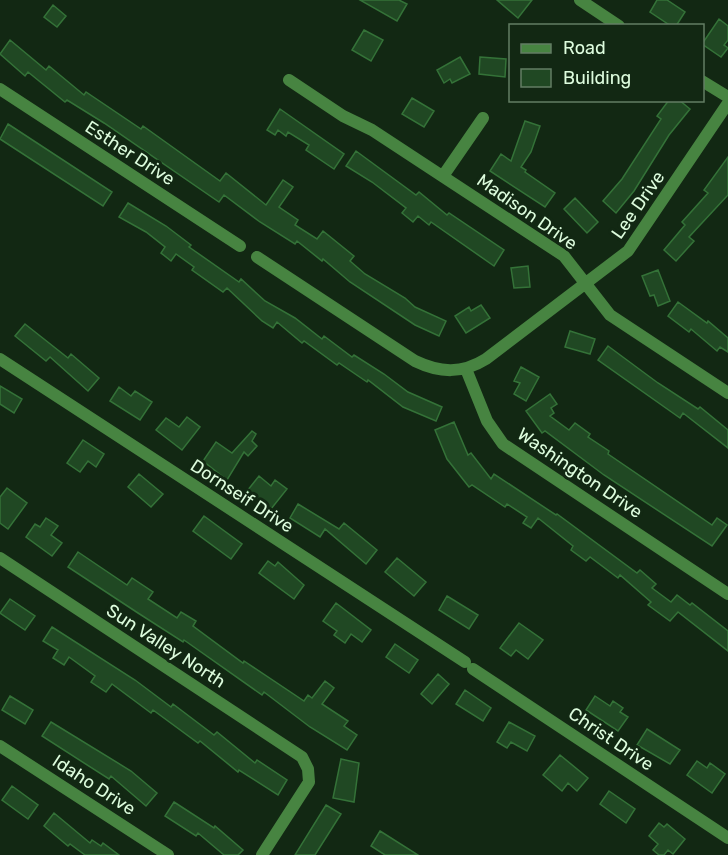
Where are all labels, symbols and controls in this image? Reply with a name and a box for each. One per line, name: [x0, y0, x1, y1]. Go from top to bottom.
legend: [509, 24, 704, 102]
text: Road: [563, 37, 606, 59]
text: Building: [563, 67, 631, 89]
street label: Esther Drive: [81, 116, 179, 190]
street label: Lee Drive: [607, 167, 669, 243]
street label: Madison Drive: [473, 169, 581, 255]
street label: Washington Drive: [513, 423, 647, 523]
street label: Dornseif Drive: [186, 455, 298, 537]
street label: Sun Valley North: [102, 599, 230, 693]
street label: Christ Drive: [564, 702, 658, 776]
street label: Idaho Drive: [48, 750, 140, 820]

